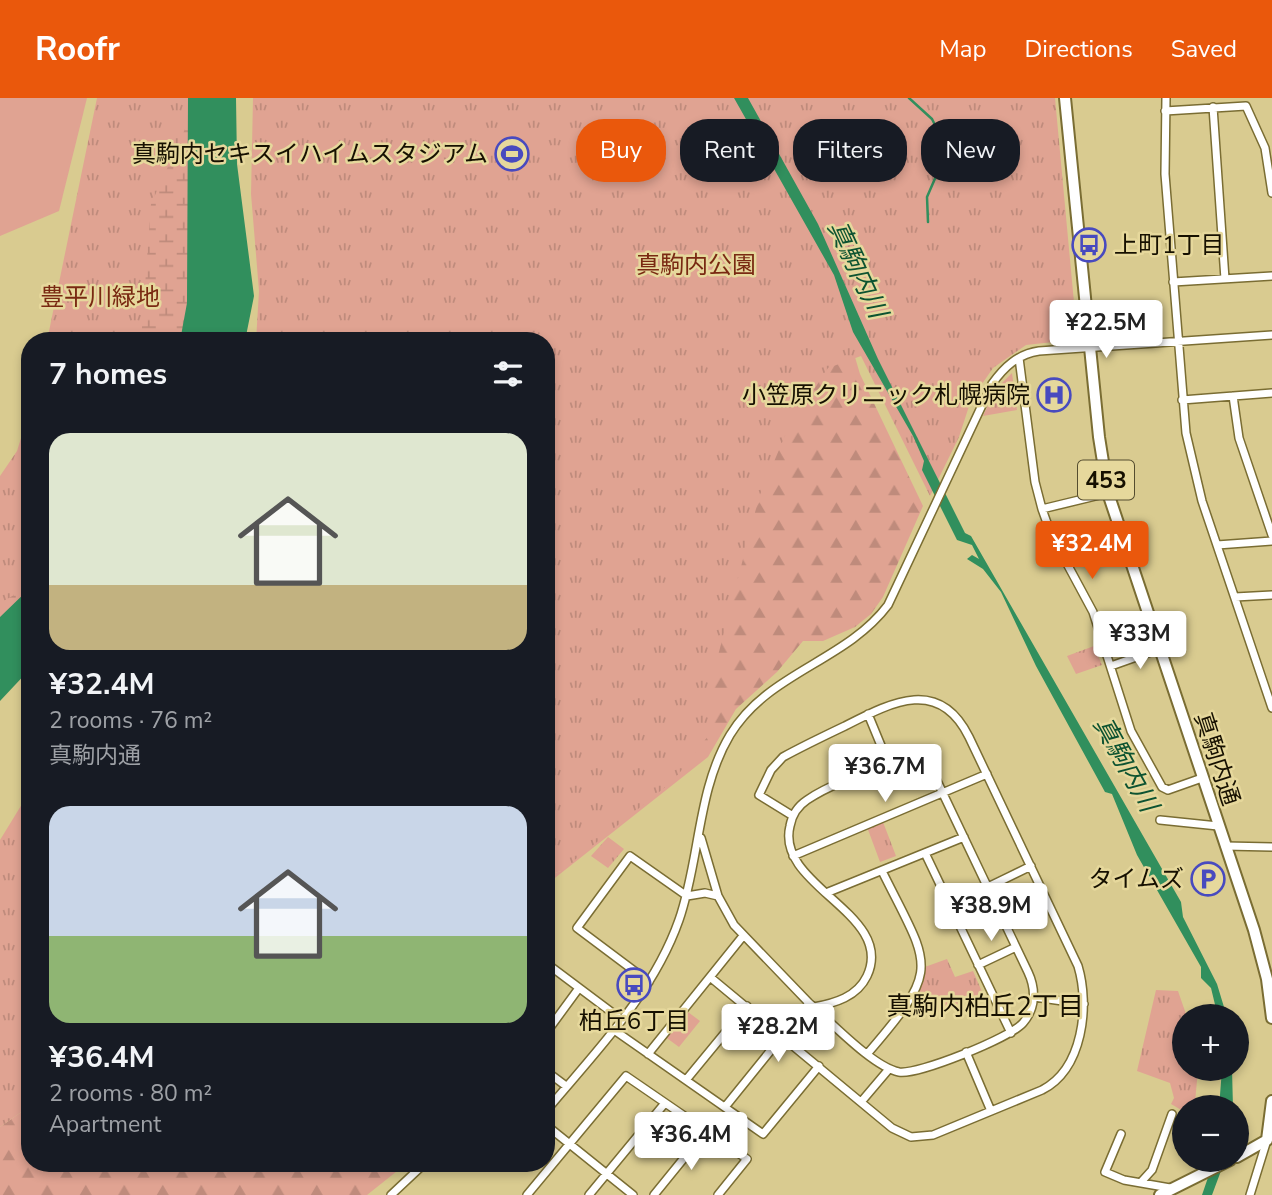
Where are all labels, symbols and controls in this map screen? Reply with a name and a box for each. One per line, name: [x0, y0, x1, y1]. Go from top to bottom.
text: Roofr: [35, 27, 120, 72]
text: Map: [939, 33, 986, 65]
text: Directions: [1024, 33, 1133, 65]
text: Saved: [1171, 33, 1237, 65]
chip: Buy: [576, 119, 666, 182]
chip: Rent: [680, 119, 779, 182]
chip: Filters: [793, 119, 907, 182]
chip: New: [921, 119, 1020, 182]
sports icon: 真駒内セキスイハイムスタジアム: [493, 135, 531, 173]
place label: 真駒内セキスイハイムスタジアム: [132, 138, 488, 170]
water label: 真駒内川: [820, 215, 897, 326]
bus stop icon: 上町1丁目: [1070, 226, 1108, 264]
place label: 上町1丁目: [1114, 229, 1224, 261]
park label: 真駒内公園: [636, 249, 756, 281]
park label: 豊平川緑地: [40, 281, 160, 313]
pin: ¥22.5M: [1049, 300, 1163, 360]
text: ¥22.5M: [1066, 307, 1146, 338]
text: 7 homes: [49, 354, 167, 395]
icon: filters: [489, 355, 527, 393]
hospital icon: 小笠原クリニック札幌病院: [1035, 376, 1073, 414]
place label: 小笠原クリニック札幌病院: [742, 379, 1030, 411]
road number: 453: [1078, 460, 1134, 500]
icon: home: [225, 478, 351, 604]
pin: ¥32.4M: [1035, 522, 1149, 581]
text: ¥32.4M: [1052, 528, 1132, 559]
pin: ¥33M: [1099, 612, 1181, 671]
text: ¥33M: [1109, 618, 1171, 649]
text: ¥32.4M: [49, 664, 154, 705]
text: 2 rooms · 76 m²: [49, 705, 212, 736]
street label: 真駒内通: [1187, 708, 1247, 810]
water label: 真駒内川: [1085, 710, 1168, 821]
text: 真駒内通: [49, 740, 141, 771]
pin: ¥36.7M: [828, 744, 942, 804]
text: ¥36.7M: [845, 751, 925, 782]
icon: home: [225, 851, 351, 977]
parking icon: タイムズ: [1189, 860, 1227, 898]
place label: タイムズ: [1088, 863, 1184, 895]
pin: ¥38.9M: [934, 884, 1048, 943]
text: ¥38.9M: [951, 890, 1031, 921]
bus stop icon: 柏丘6丁目: [615, 966, 653, 1004]
district label: 真駒内柏丘2丁目: [886, 989, 1084, 1024]
pin: ¥28.2M: [721, 1004, 835, 1064]
map controls: [1172, 1004, 1249, 1172]
button: +: [1172, 1004, 1249, 1081]
place label: 柏丘6丁目: [579, 1005, 689, 1037]
text: ¥28.2M: [738, 1011, 818, 1042]
text: ¥36.4M: [49, 1037, 154, 1078]
text: 2 rooms · 80 m²: [49, 1078, 212, 1109]
button: −: [1172, 1095, 1249, 1172]
text: Apartment: [49, 1109, 161, 1140]
pin: ¥36.4M: [634, 1112, 748, 1172]
text: ¥36.4M: [651, 1119, 731, 1150]

